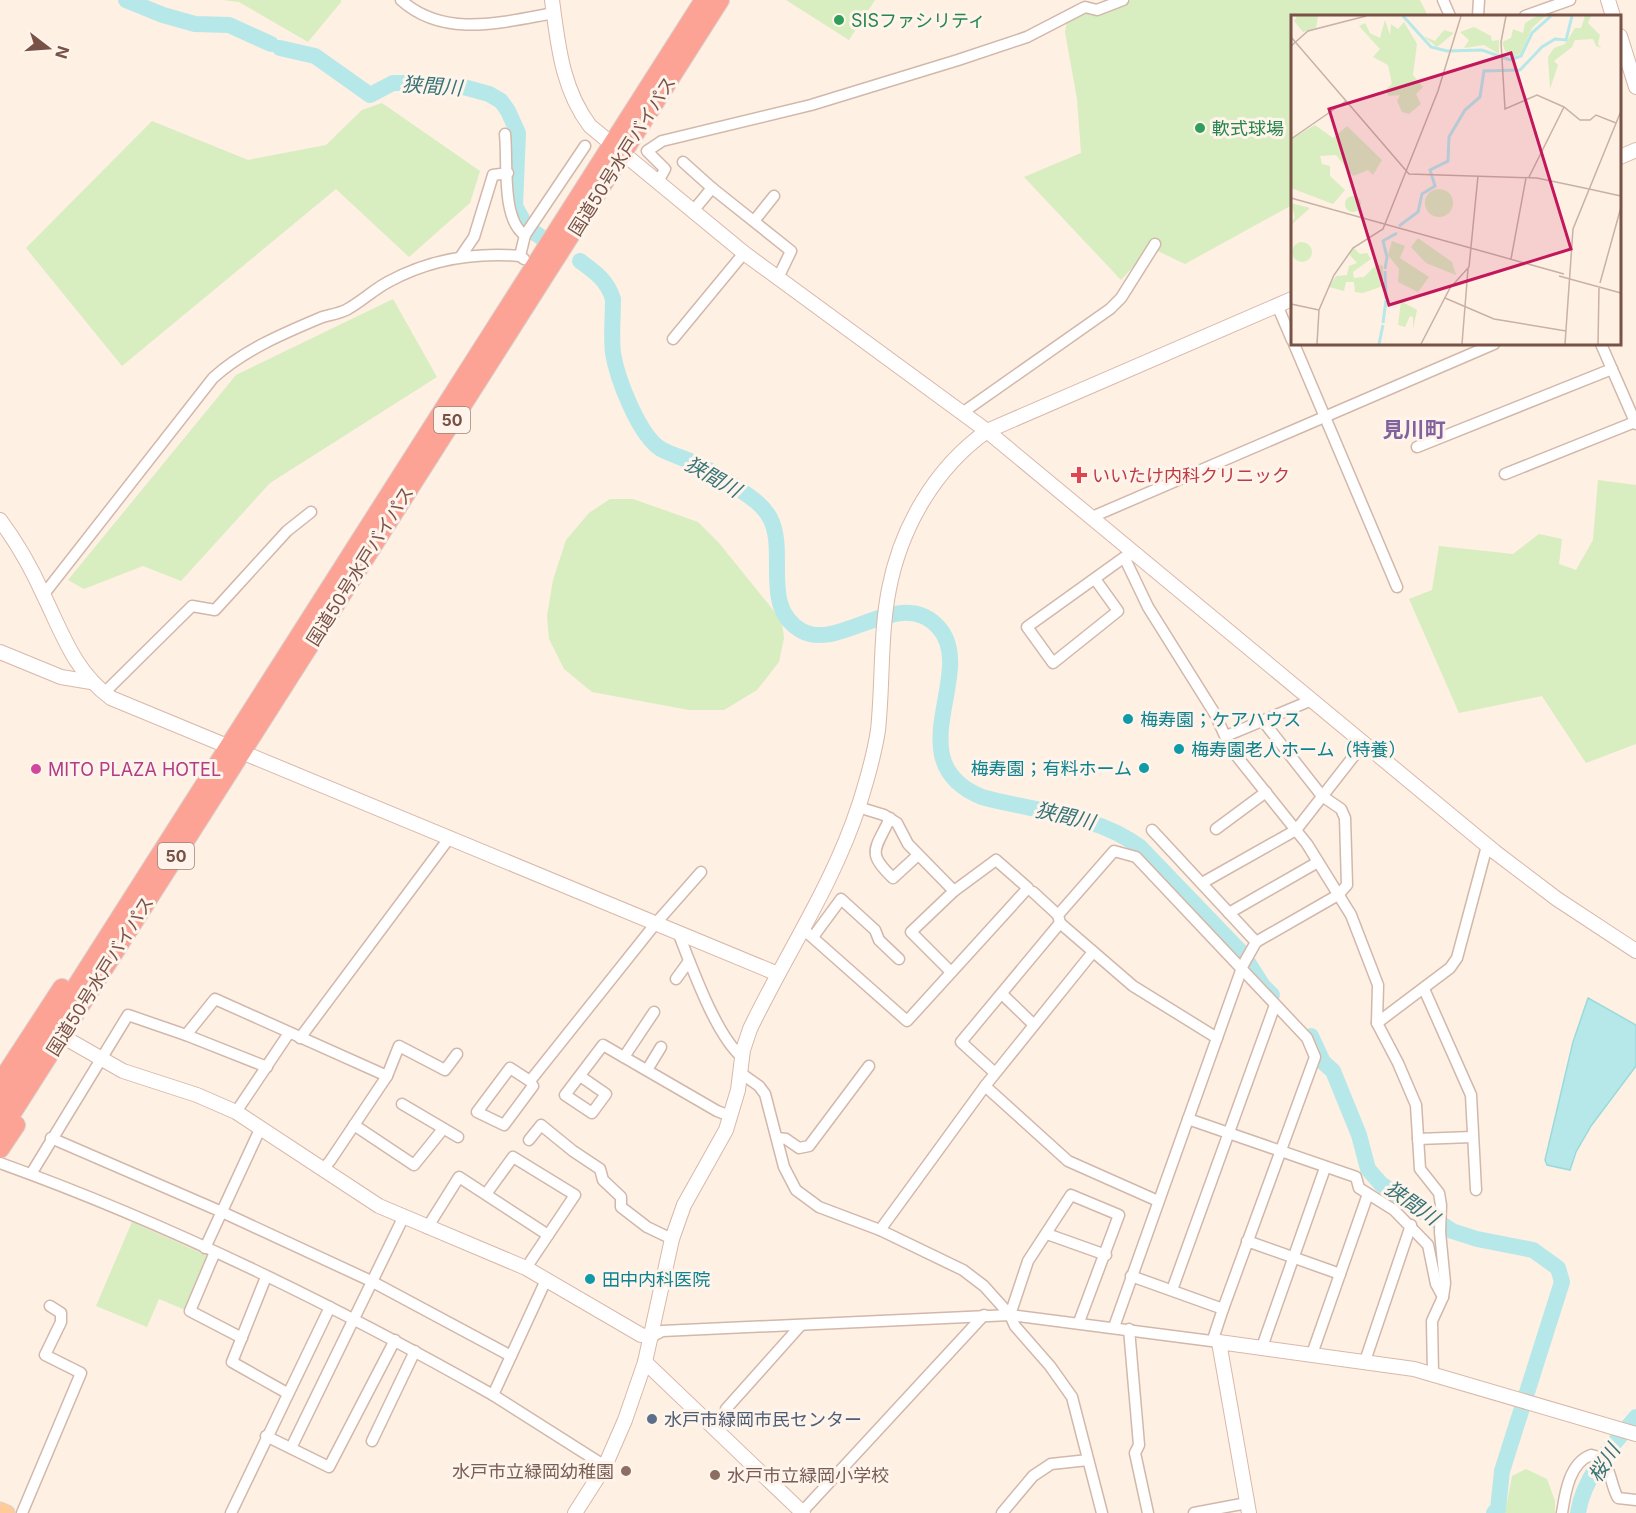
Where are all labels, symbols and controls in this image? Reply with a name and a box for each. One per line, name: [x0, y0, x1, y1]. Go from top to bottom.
place label: SISファシリティ: [851, 10, 986, 31]
marker: SISファシリティ: [832, 13, 846, 27]
inset map: [1291, 15, 1621, 345]
north arrow: [18, 18, 78, 78]
text: N: [51, 44, 74, 61]
water label: 狭間川: [401, 72, 465, 100]
street label: 国道50号水戸バイパス: [564, 72, 680, 240]
place label: 軟式球場: [1212, 118, 1284, 139]
marker: 軟式球場: [1193, 121, 1207, 135]
road number: 50: [434, 407, 470, 433]
district label: 見川町: [1383, 417, 1446, 442]
water label: 狭間川: [681, 452, 747, 503]
place label: いいたけ内科クリニック: [1092, 465, 1290, 486]
marker: いいたけ内科クリニック: [1070, 466, 1088, 484]
street label: 国道50号水戸バイパス: [302, 482, 418, 650]
place label: 梅寿園；ケアハウス: [1140, 709, 1301, 730]
marker: 梅寿園；ケアハウス: [1121, 712, 1135, 726]
place label: 梅寿園老人ホーム（特養）: [1191, 739, 1406, 760]
marker: 梅寿園老人ホーム（特養）: [1172, 742, 1186, 756]
place label: 梅寿園；有料ホーム: [971, 758, 1132, 779]
place label: MITO PLAZA HOTEL: [48, 759, 221, 780]
marker: 梅寿園；有料ホーム: [1137, 761, 1151, 775]
marker: MITO PLAZA HOTEL: [29, 762, 43, 776]
water label: 狭間川: [1033, 798, 1099, 835]
road number: 50: [158, 843, 194, 869]
street label: 国道50号水戸バイパス: [42, 892, 158, 1060]
water label: 狭間川: [1381, 1176, 1445, 1231]
place label: 田中内科医院: [602, 1269, 710, 1290]
marker: 田中内科医院: [583, 1272, 597, 1286]
place label: 水戸市緑岡市民センター: [664, 1409, 862, 1430]
marker: 水戸市緑岡市民センター: [645, 1412, 659, 1426]
water label: 桜川: [1583, 1438, 1626, 1486]
place label: 水戸市立緑岡幼稚園: [452, 1461, 614, 1482]
marker: 水戸市立緑岡幼稚園: [619, 1464, 633, 1478]
place label: 水戸市立緑岡小学校: [727, 1465, 889, 1486]
marker: 水戸市立緑岡小学校: [708, 1468, 722, 1482]

